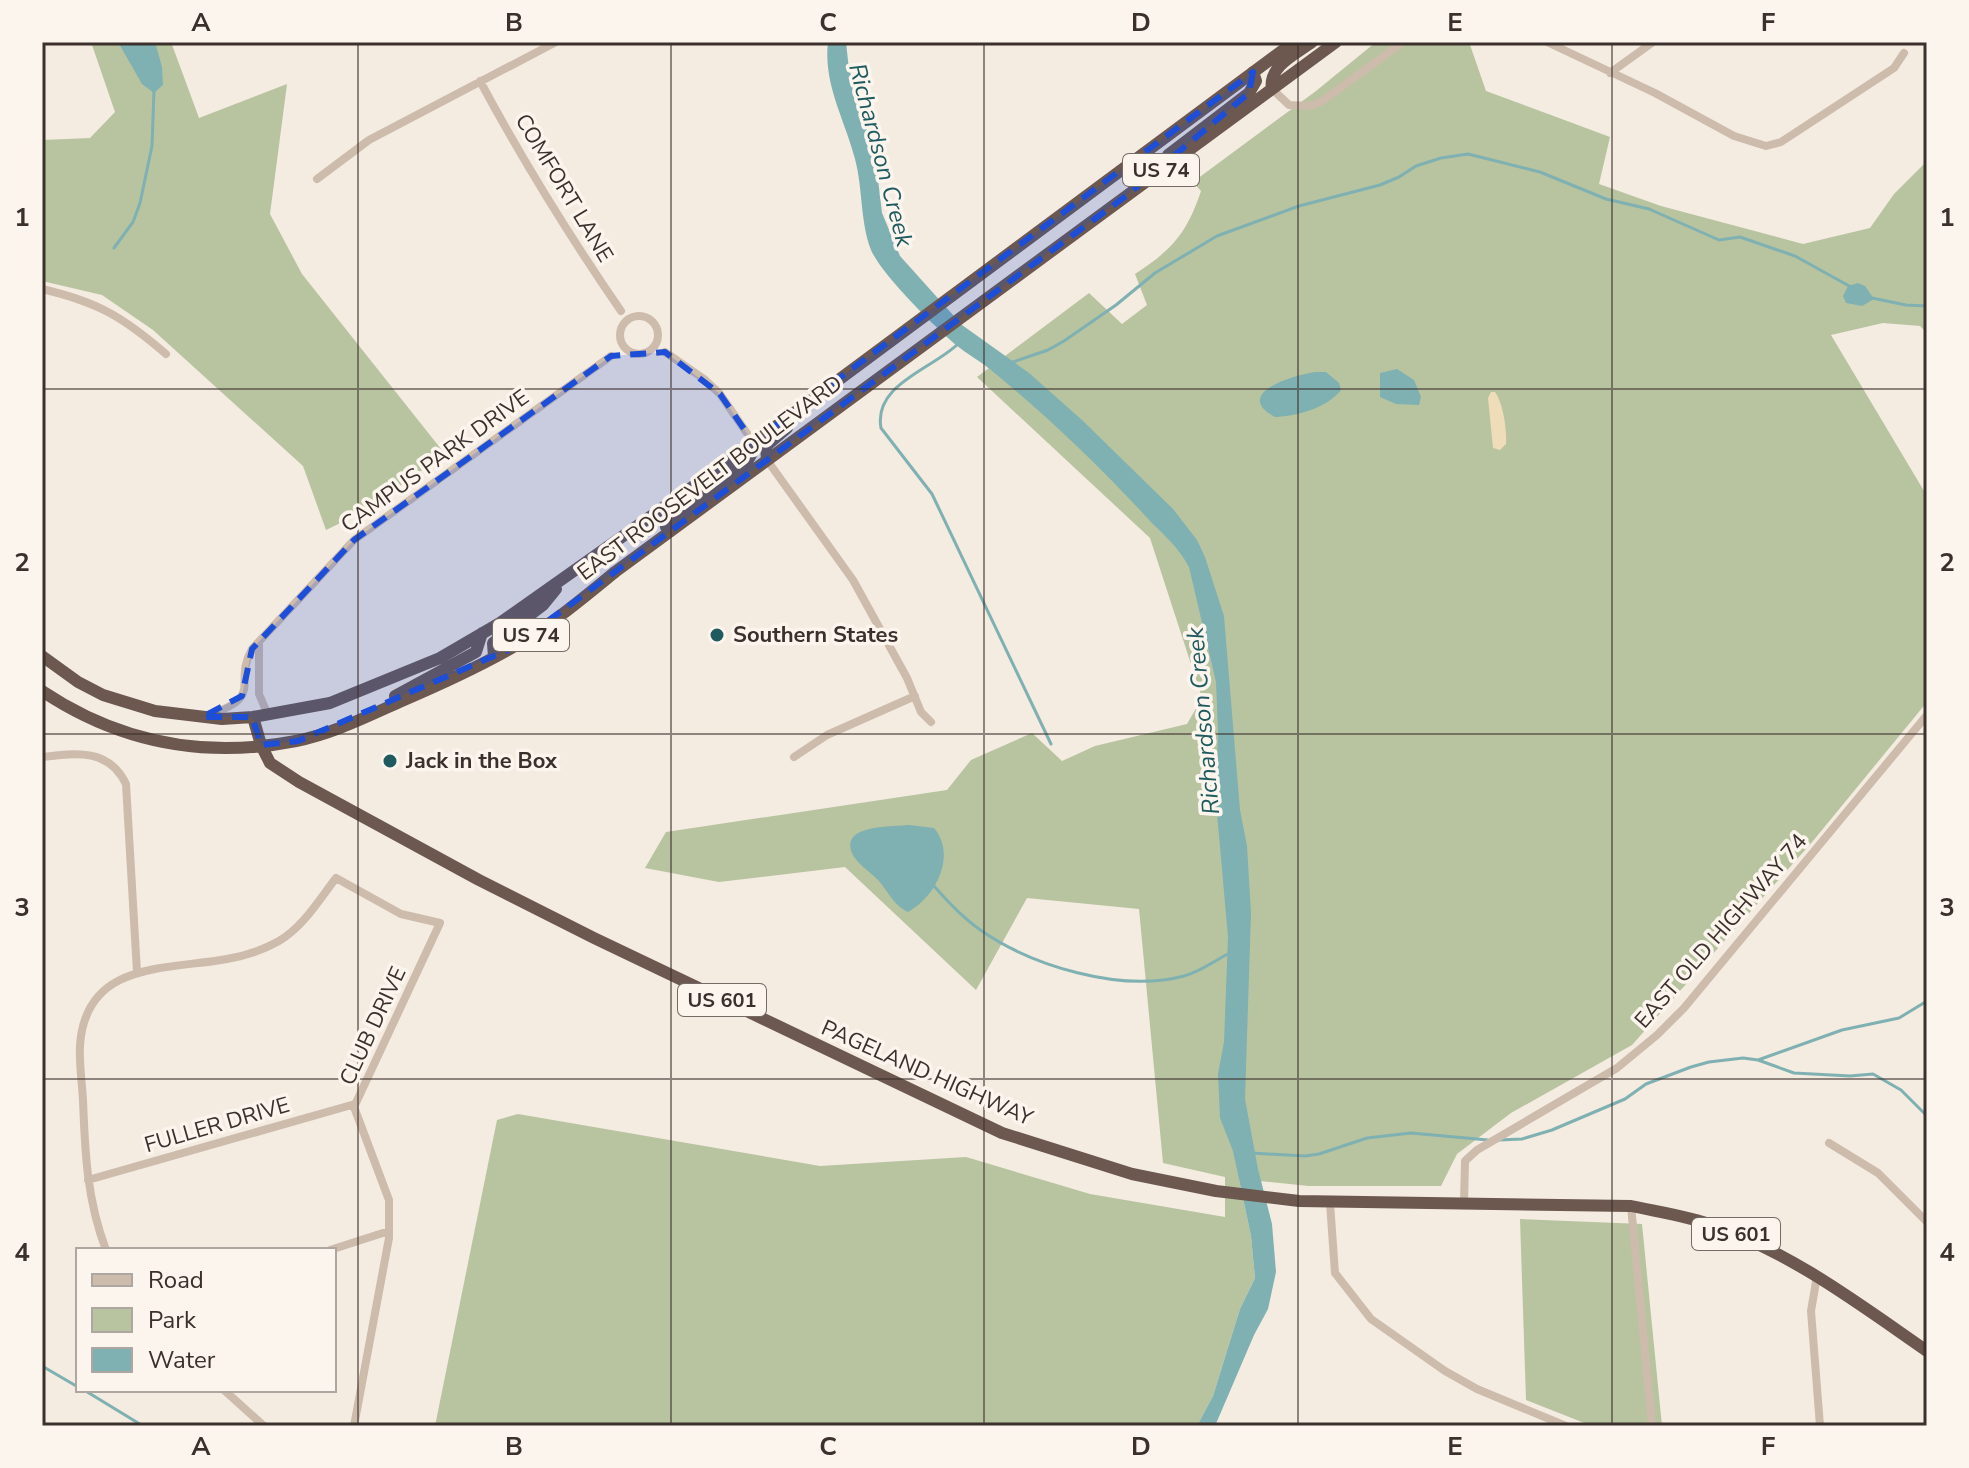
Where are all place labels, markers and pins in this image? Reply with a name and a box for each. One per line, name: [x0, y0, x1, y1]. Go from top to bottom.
place label: Southern States: [733, 620, 898, 650]
marker: Southern States: [708, 626, 726, 644]
place label: Jack in the Box: [405, 746, 558, 776]
marker: Jack in the Box: [381, 752, 399, 770]

